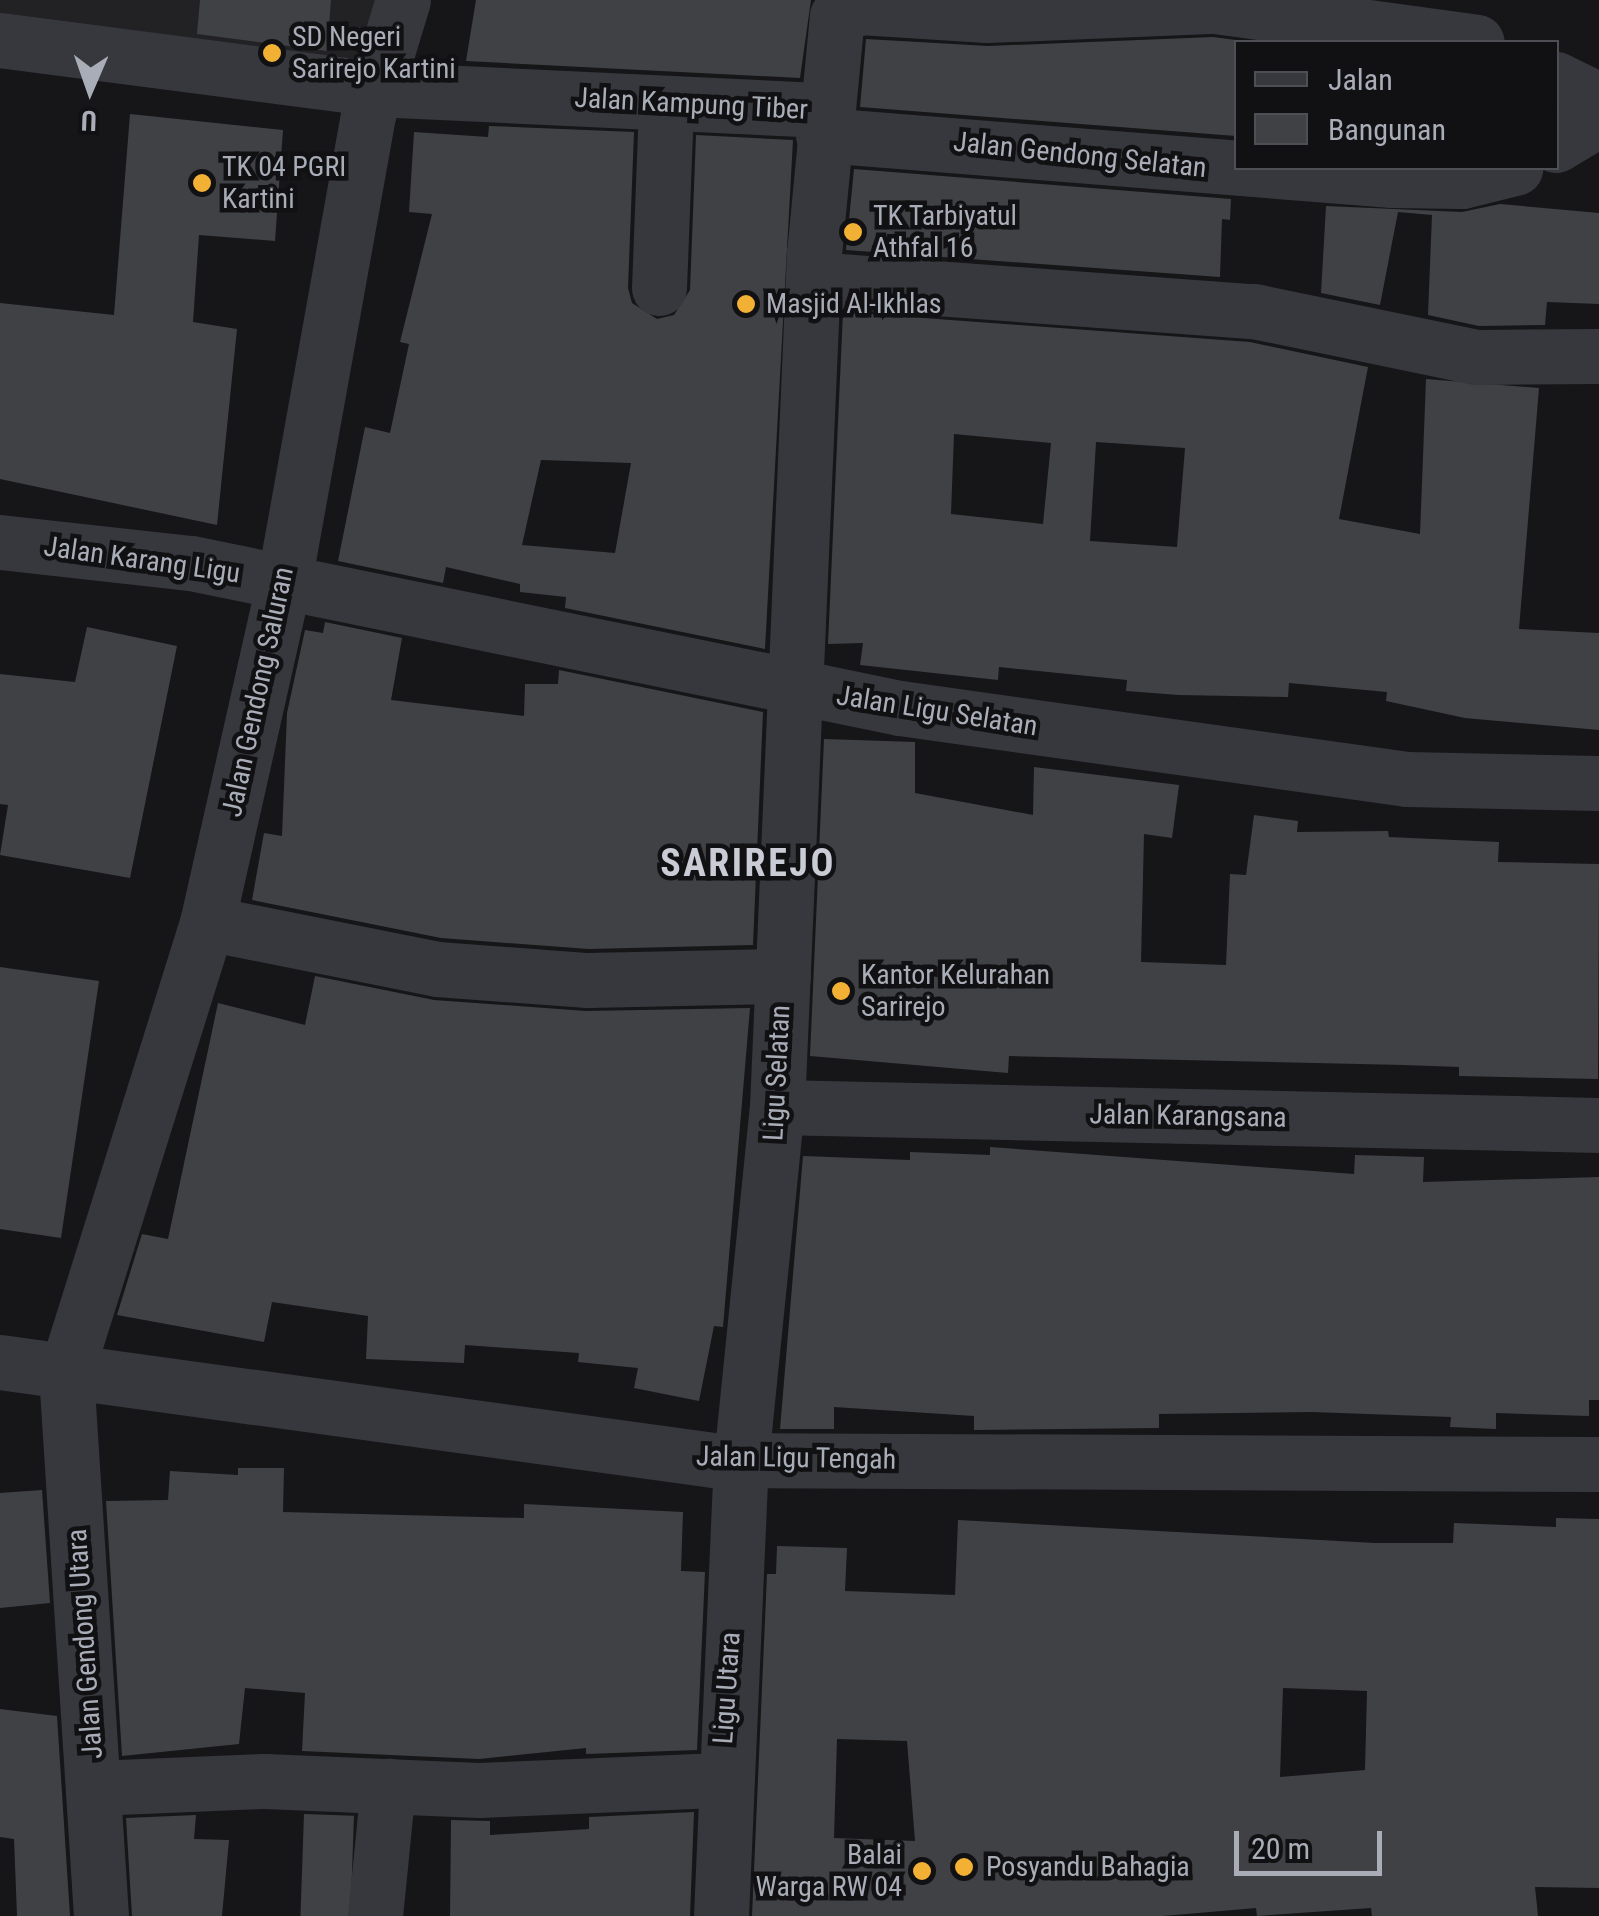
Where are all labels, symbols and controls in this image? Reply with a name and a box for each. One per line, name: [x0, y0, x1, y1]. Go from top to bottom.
place label: SD Negeri Sarirejo Kartini: [292, 20, 456, 86]
north arrow: [40, 40, 140, 140]
legend: [1234, 40, 1559, 170]
marker: SD Negeri Sarirejo Kartini: [261, 42, 283, 64]
text: Jalan: [1328, 62, 1393, 97]
street label: Jalan Kampung Tiber: [573, 81, 809, 127]
text: U: [80, 104, 98, 137]
text: Bangunan: [1328, 112, 1446, 147]
street label: Jalan Gendong Selatan: [952, 125, 1208, 185]
place label: TK 04 PGRI Kartini: [222, 150, 346, 216]
marker: TK 04 PGRI Kartini: [191, 172, 213, 194]
place label: TK Tarbiyatul Athfal 16: [873, 199, 1018, 265]
marker: TK Tarbiyatul Athfal 16: [842, 221, 864, 243]
place label: Masjid Al-Ikhlas: [766, 287, 942, 321]
marker: Masjid Al-Ikhlas: [735, 293, 757, 315]
street label: Jalan Karang Ligu: [42, 530, 242, 590]
street label: Jalan Gendong Saluran: [215, 564, 301, 820]
street label: Jalan Ligu Selatan: [834, 679, 1040, 743]
district label: SARIREJO: [660, 841, 836, 887]
place label: Kantor Kelurahan Sarirejo: [861, 958, 1050, 1024]
marker: Kantor Kelurahan Sarirejo: [830, 980, 852, 1002]
street label: Ligu Selatan: [757, 1004, 797, 1142]
street label: Jalan Karangsana: [1089, 1097, 1287, 1135]
street label: Jalan Ligu Tengah: [695, 1439, 897, 1477]
street label: Jalan Gendong Utara: [60, 1528, 110, 1760]
street label: Ligu Utara: [706, 1631, 748, 1745]
scale bar: [1239, 1811, 1386, 1873]
text: 20 m: [1251, 1831, 1310, 1866]
place label: Balai Warga RW 04: [756, 1838, 902, 1904]
place label: Posyandu Bahagia: [986, 1850, 1190, 1884]
marker: Posyandu Bahagia: [951, 1854, 977, 1880]
marker: Balai Warga RW 04: [911, 1860, 933, 1882]

